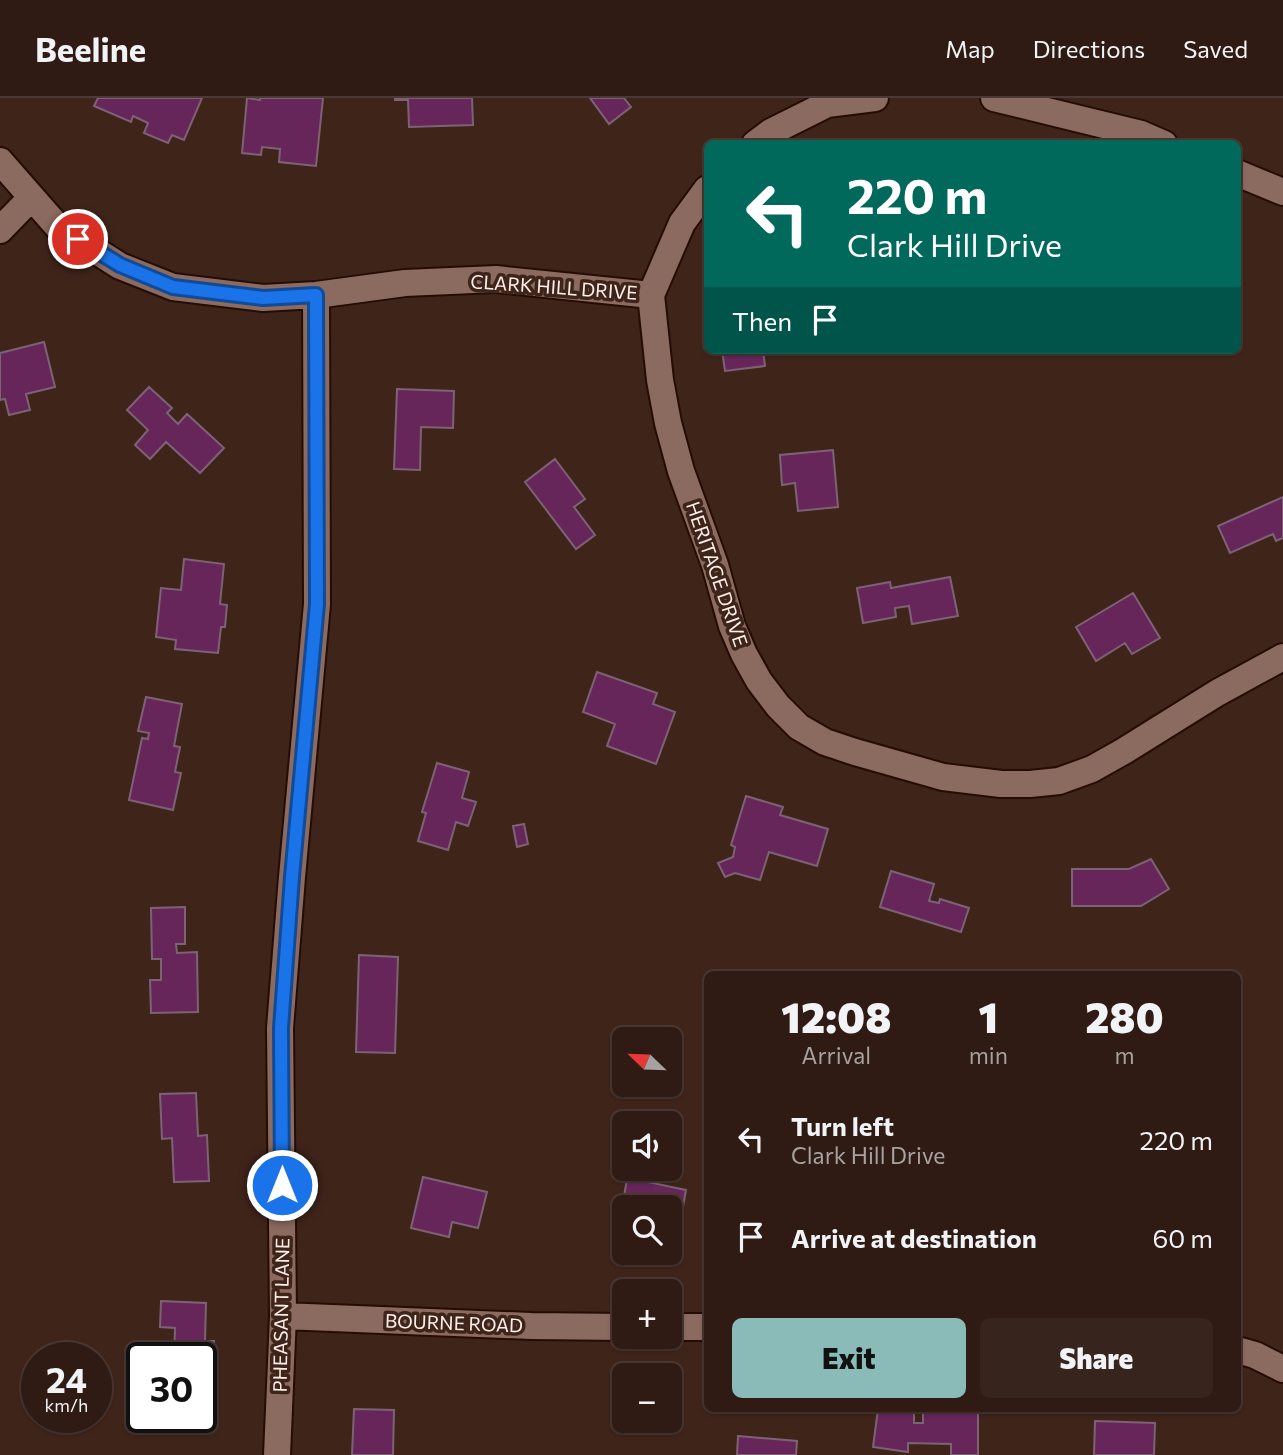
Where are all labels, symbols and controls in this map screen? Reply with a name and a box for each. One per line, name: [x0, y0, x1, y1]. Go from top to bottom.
text: Beeline: [35, 28, 146, 69]
text: Map: [945, 34, 995, 63]
text: Directions: [1033, 34, 1145, 63]
text: Saved: [1183, 34, 1248, 63]
text: 220 m: [847, 164, 987, 224]
icon: left: [732, 168, 823, 259]
pin: [48, 209, 108, 269]
icon: arrive: [59, 220, 97, 258]
text: Clark Hill Drive: [847, 224, 1062, 264]
street label: CLARK HILL DRIVE: [470, 269, 638, 304]
icon: arrive: [806, 301, 844, 339]
text: Then: [732, 305, 792, 336]
street label: HERITAGE DRIVE: [682, 498, 753, 649]
text: 12:08: [781, 990, 891, 1042]
text: 1: [979, 990, 998, 1042]
text: 280: [1085, 990, 1164, 1042]
north arrow: [612, 1027, 682, 1097]
map controls: [612, 1027, 682, 1433]
text: Arrival: [802, 1041, 871, 1069]
text: min: [969, 1041, 1008, 1069]
text: m: [1114, 1041, 1134, 1069]
text: Turn left: [791, 1110, 894, 1141]
button: sound: [612, 1111, 682, 1181]
icon: left: [732, 1120, 770, 1158]
text: 220 m: [1140, 1124, 1213, 1155]
text: Clark Hill Drive: [791, 1141, 945, 1169]
position arrow: [245, 1148, 319, 1222]
button: search: [612, 1195, 682, 1265]
icon: arrive: [732, 1218, 770, 1256]
text: Arrive at destination: [791, 1222, 1037, 1253]
text: 60 m: [1153, 1222, 1213, 1253]
street label: PHEASANT LANE: [268, 1238, 293, 1392]
button: +: [612, 1279, 682, 1349]
street label: BOURNE ROAD: [385, 1309, 523, 1336]
button: Exit: [732, 1318, 966, 1398]
button: Share: [980, 1318, 1213, 1398]
speed limit sign: 30: [126, 1342, 217, 1433]
text: 24: [46, 1357, 87, 1400]
button: −: [612, 1363, 682, 1433]
text: km/h: [45, 1394, 88, 1416]

